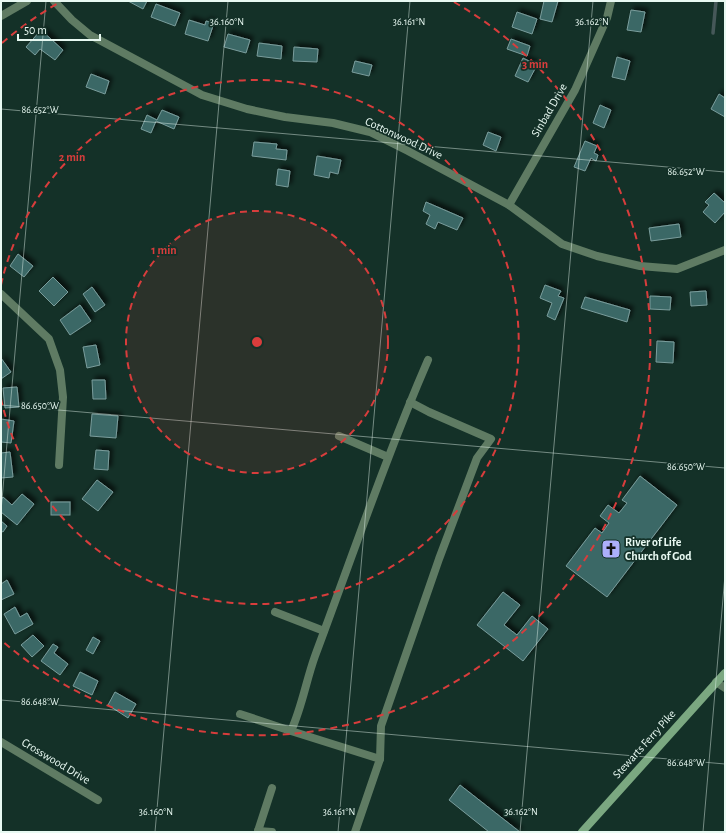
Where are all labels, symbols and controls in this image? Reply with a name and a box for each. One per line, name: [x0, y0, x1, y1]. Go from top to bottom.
scale bar: [18, 16, 100, 42]
text: 36.160°N: [210, 17, 244, 27]
text: 36.161°N: [393, 17, 425, 27]
text: 36.162°N: [575, 17, 609, 27]
text: 50 m: [24, 24, 47, 36]
text: 3 min: [522, 58, 548, 70]
street label: Sinbad Drive: [529, 81, 569, 139]
text: 86.652°W: [21, 105, 59, 115]
street label: Cottonwood Drive: [363, 115, 445, 161]
text: 2 min: [59, 151, 85, 163]
text: 86.652°W: [667, 167, 705, 177]
text: 1 min: [151, 244, 177, 256]
centre of rings: [250, 335, 264, 349]
text: 86.650°W: [21, 401, 59, 411]
text: 86.650°W: [667, 462, 705, 472]
place label: River of Life Church of God: [625, 536, 692, 562]
church icon: River of Life Church of God: [600, 538, 622, 560]
text: 86.648°W: [21, 697, 59, 707]
street label: Stewarts Ferry Pike: [610, 707, 679, 781]
street label: Crosswood Drive: [20, 736, 92, 786]
text: 86.648°W: [667, 758, 705, 768]
text: 36.160°N: [139, 807, 173, 817]
text: 36.161°N: [323, 807, 355, 817]
text: 36.162°N: [504, 807, 538, 817]

